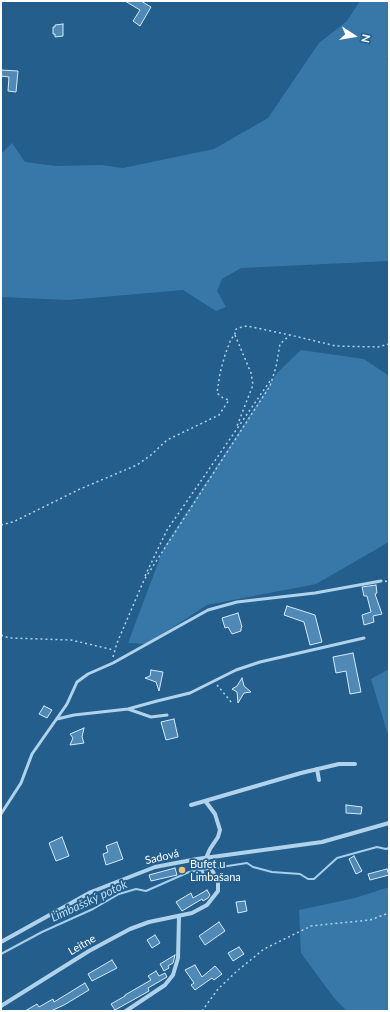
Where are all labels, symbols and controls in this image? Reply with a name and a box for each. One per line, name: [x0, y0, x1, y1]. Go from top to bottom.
north arrow: [334, 16, 374, 56]
text: N: [359, 33, 373, 44]
street label: Sadová: [144, 847, 180, 867]
place label: Bufet u Limbašana: [190, 857, 241, 883]
marker: Bufet u Limbašana: [177, 865, 187, 875]
water label: Limbašský potok: [48, 877, 130, 925]
street label: Leitne: [66, 932, 98, 958]

